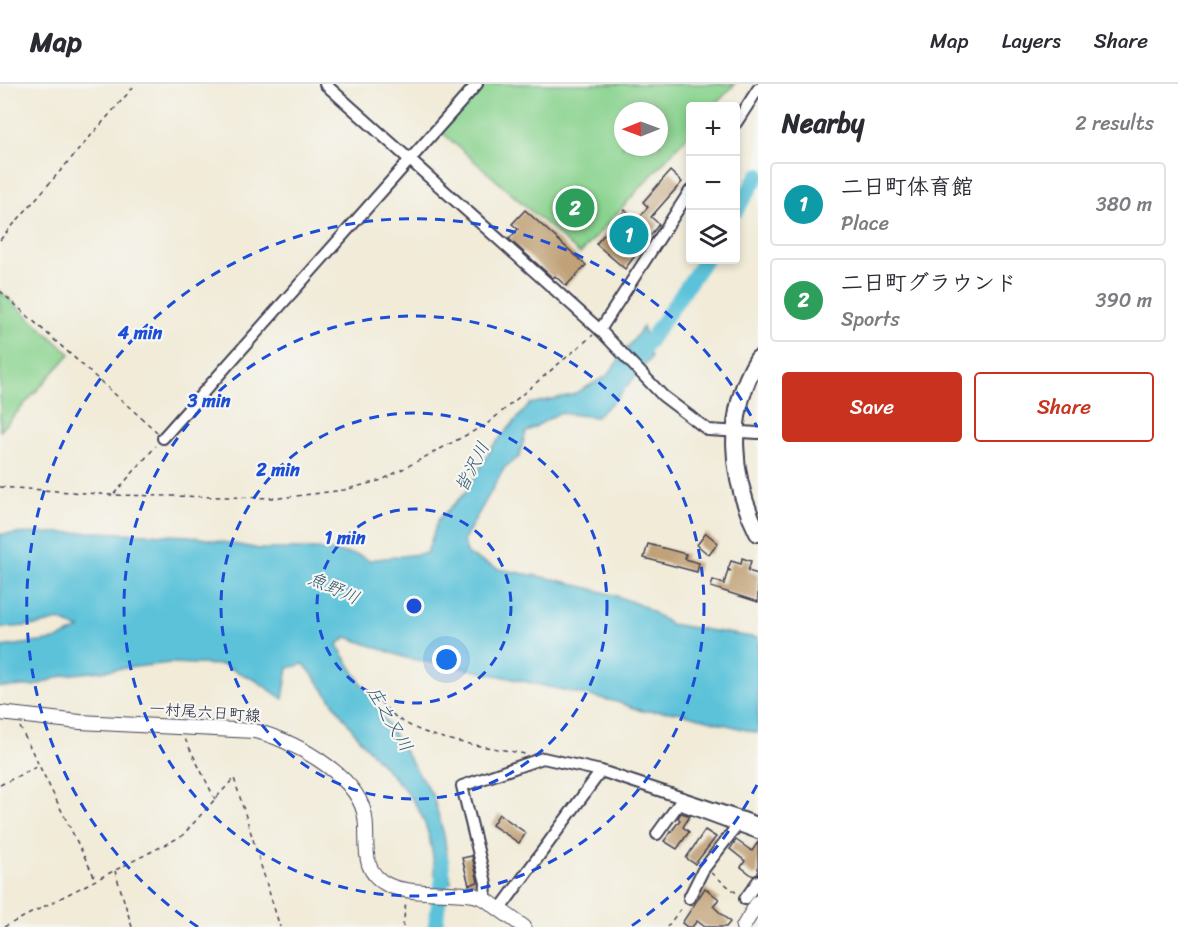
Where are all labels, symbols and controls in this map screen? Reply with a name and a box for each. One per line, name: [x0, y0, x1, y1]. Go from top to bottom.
text: Map: [30, 17, 82, 66]
text: Map: [930, 22, 969, 60]
text: Layers: [1002, 22, 1061, 60]
text: Share: [1094, 22, 1148, 60]
text: Nearby: [782, 100, 864, 146]
north arrow: [614, 102, 668, 156]
map controls: [686, 102, 740, 264]
button: +: [686, 102, 740, 156]
text: 2 results: [1075, 106, 1154, 141]
button: −: [686, 156, 740, 210]
text: 二日町体育館: [841, 167, 973, 206]
pin: 2: [556, 186, 594, 230]
text: 1: [799, 187, 808, 222]
text: 380 m: [1096, 187, 1152, 222]
text: Place: [841, 206, 889, 241]
button: layers: [686, 210, 740, 264]
pin: 1: [610, 212, 648, 258]
text: 二日町グラウンド: [841, 263, 1017, 302]
text: 2: [798, 283, 809, 318]
text: 390 m: [1096, 283, 1152, 318]
text: Sports: [841, 302, 900, 337]
text: 4 min: [117, 317, 163, 349]
button: Save: [782, 372, 962, 442]
button: Share: [974, 372, 1154, 442]
text: 3 min: [186, 385, 231, 417]
water label: 皆沢川: [445, 436, 499, 498]
text: 2 min: [255, 454, 300, 486]
text: 1 min: [325, 522, 366, 554]
water label: 魚野川: [303, 562, 365, 614]
centre of rings: [404, 596, 424, 616]
your location: [432, 645, 461, 674]
water label: 庄之又川: [358, 680, 422, 758]
street label: 一村尾六日町線: [148, 694, 262, 730]

